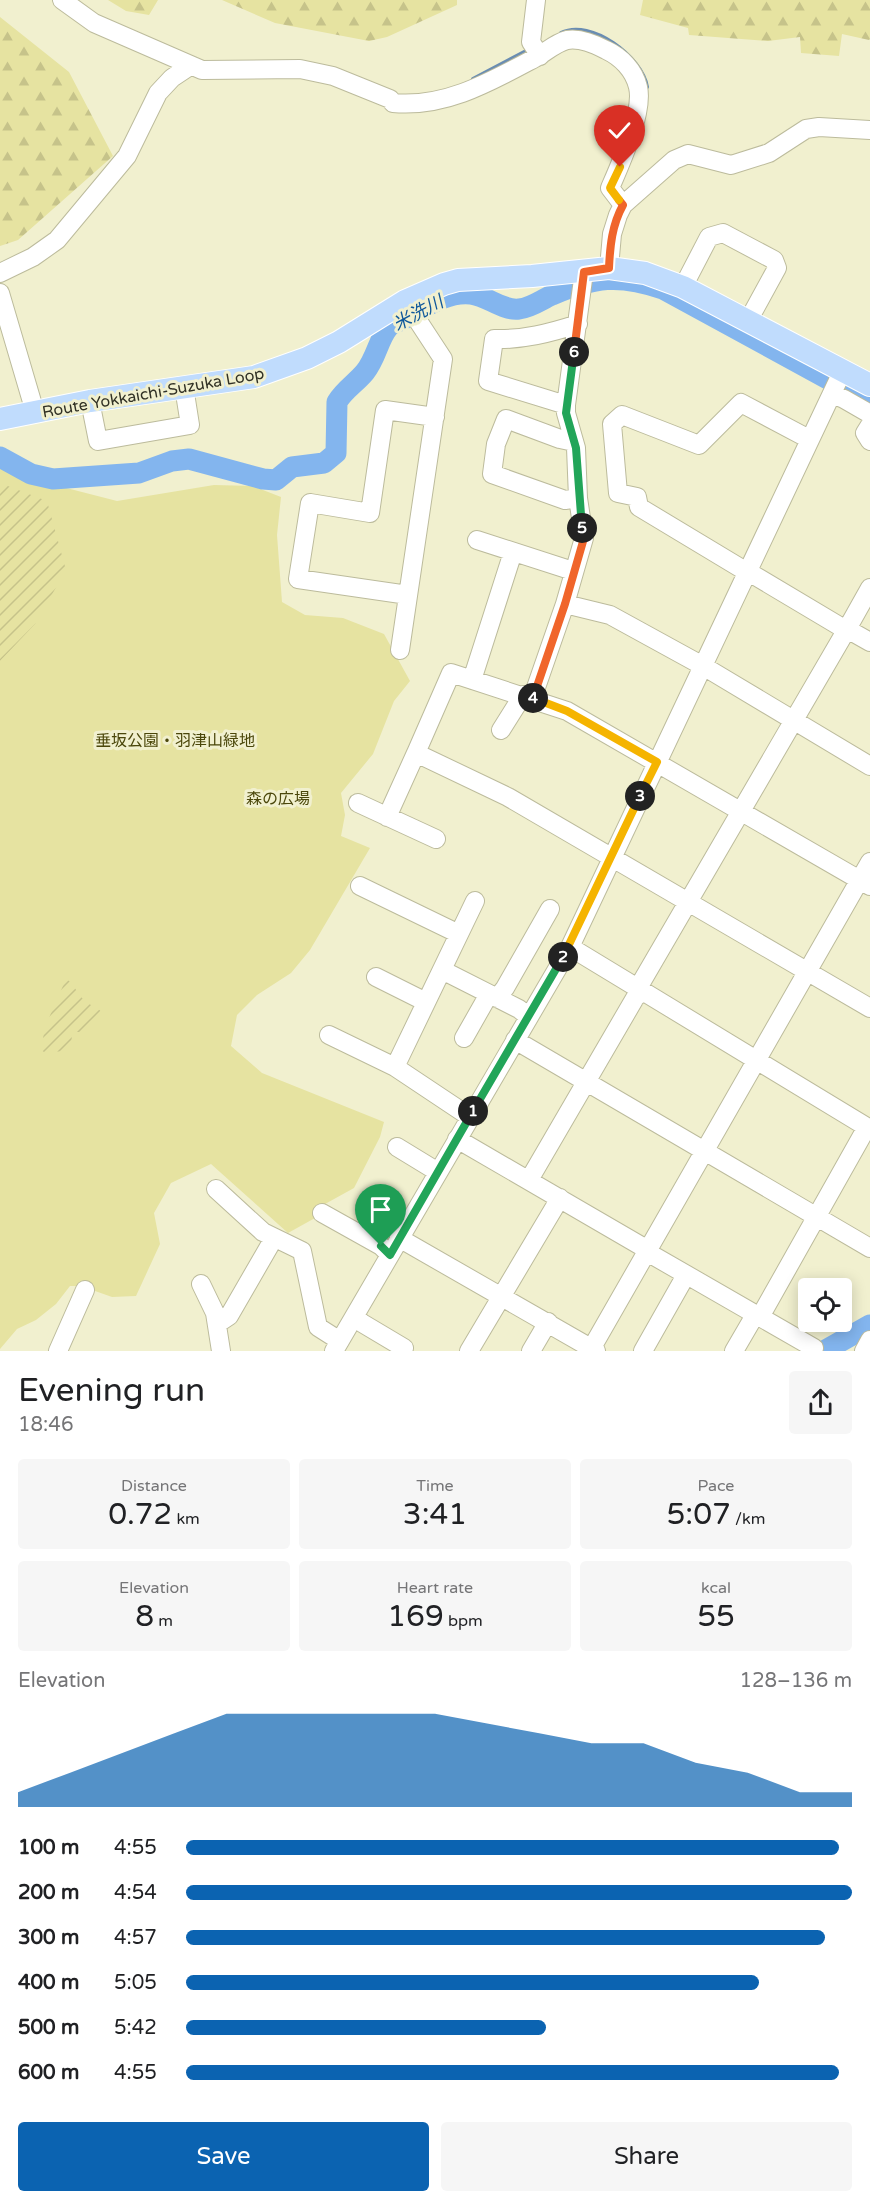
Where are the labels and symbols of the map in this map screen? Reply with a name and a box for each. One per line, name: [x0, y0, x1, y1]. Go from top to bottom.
pin: [594, 105, 645, 167]
water label: 米洗川: [389, 290, 449, 335]
pin: 6: [559, 337, 589, 367]
street label: Route Yokkaichi-Suzuka Loop: [41, 364, 266, 422]
pin: 5: [567, 513, 597, 543]
pin: 4: [518, 683, 548, 713]
park label: 垂坂公園・羽津山緑地: [95, 731, 255, 751]
pin: 3: [625, 781, 655, 811]
park label: 森の広場: [246, 789, 310, 809]
pin: 2: [548, 942, 578, 972]
pin: 1: [458, 1096, 488, 1126]
pin: [355, 1184, 406, 1246]

